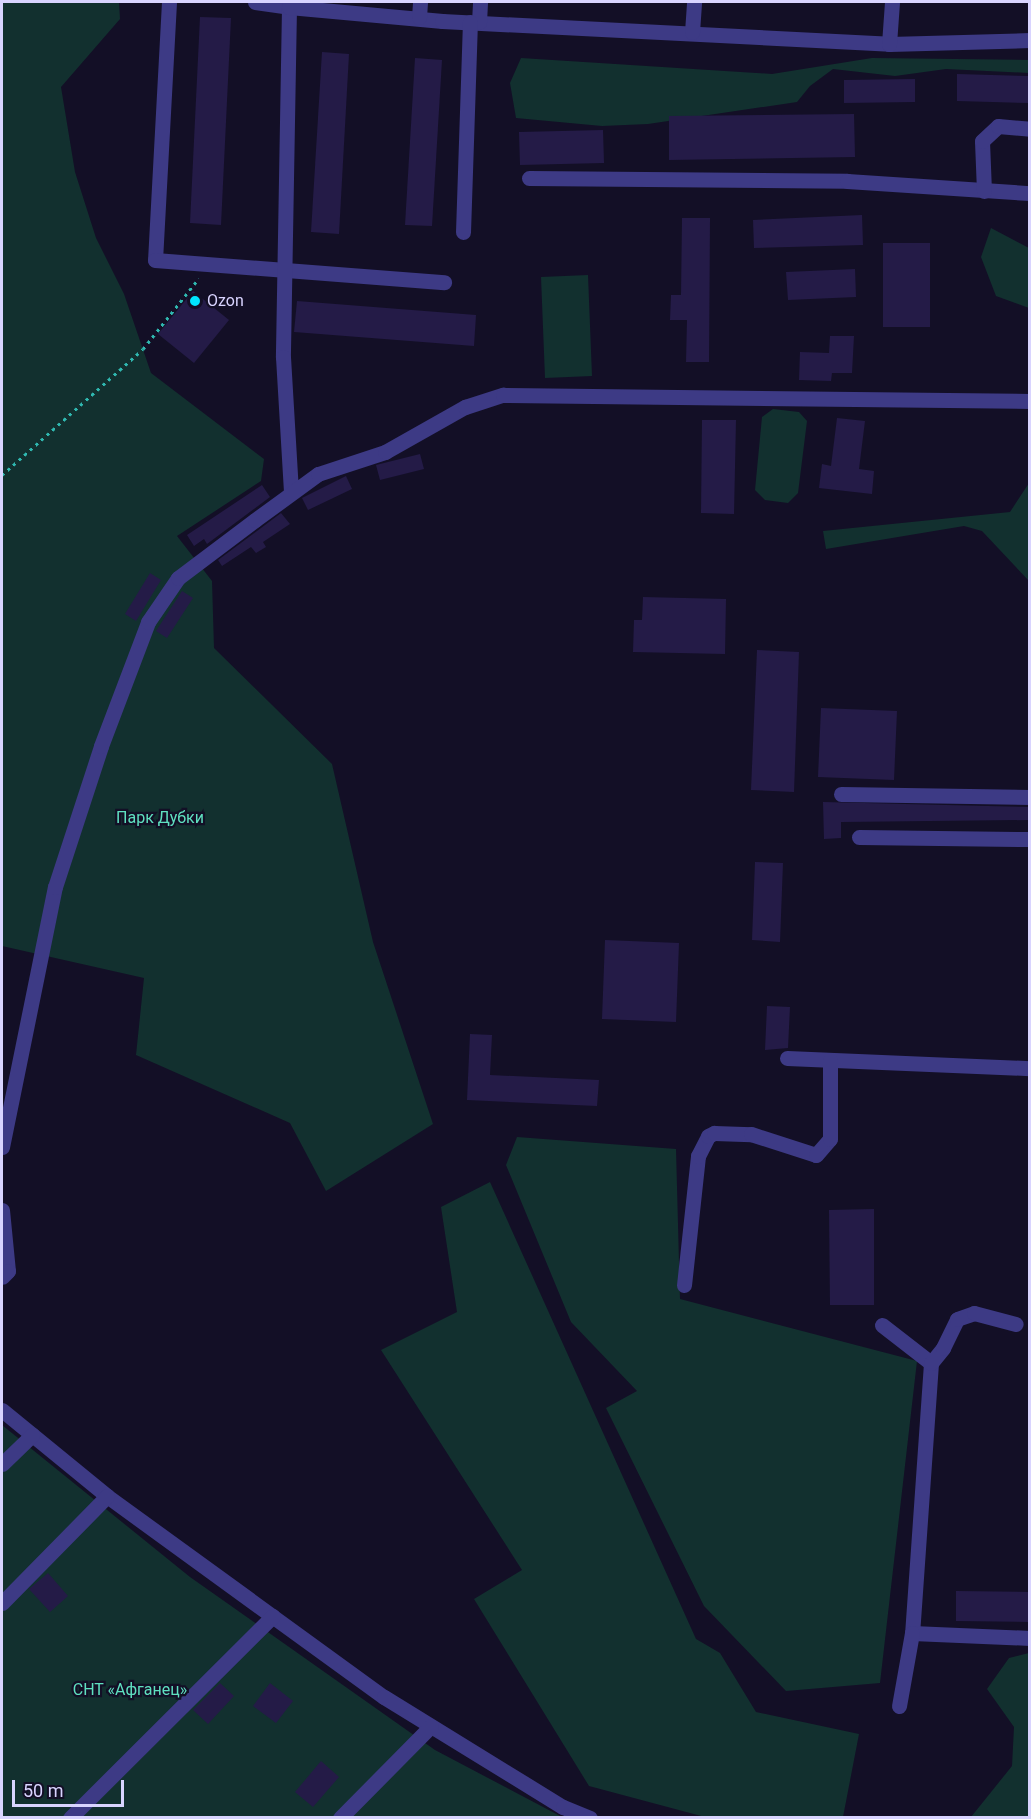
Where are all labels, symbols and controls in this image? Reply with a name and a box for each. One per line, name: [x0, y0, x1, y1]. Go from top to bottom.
place label: Ozon: [207, 291, 244, 311]
marker: Ozon: [188, 294, 202, 308]
park label: Парк Дубки: [116, 808, 204, 828]
park label: СНТ «Афганец»: [73, 1680, 187, 1700]
scale bar: [15, 1768, 128, 1806]
text: 50 m: [23, 1780, 63, 1801]

